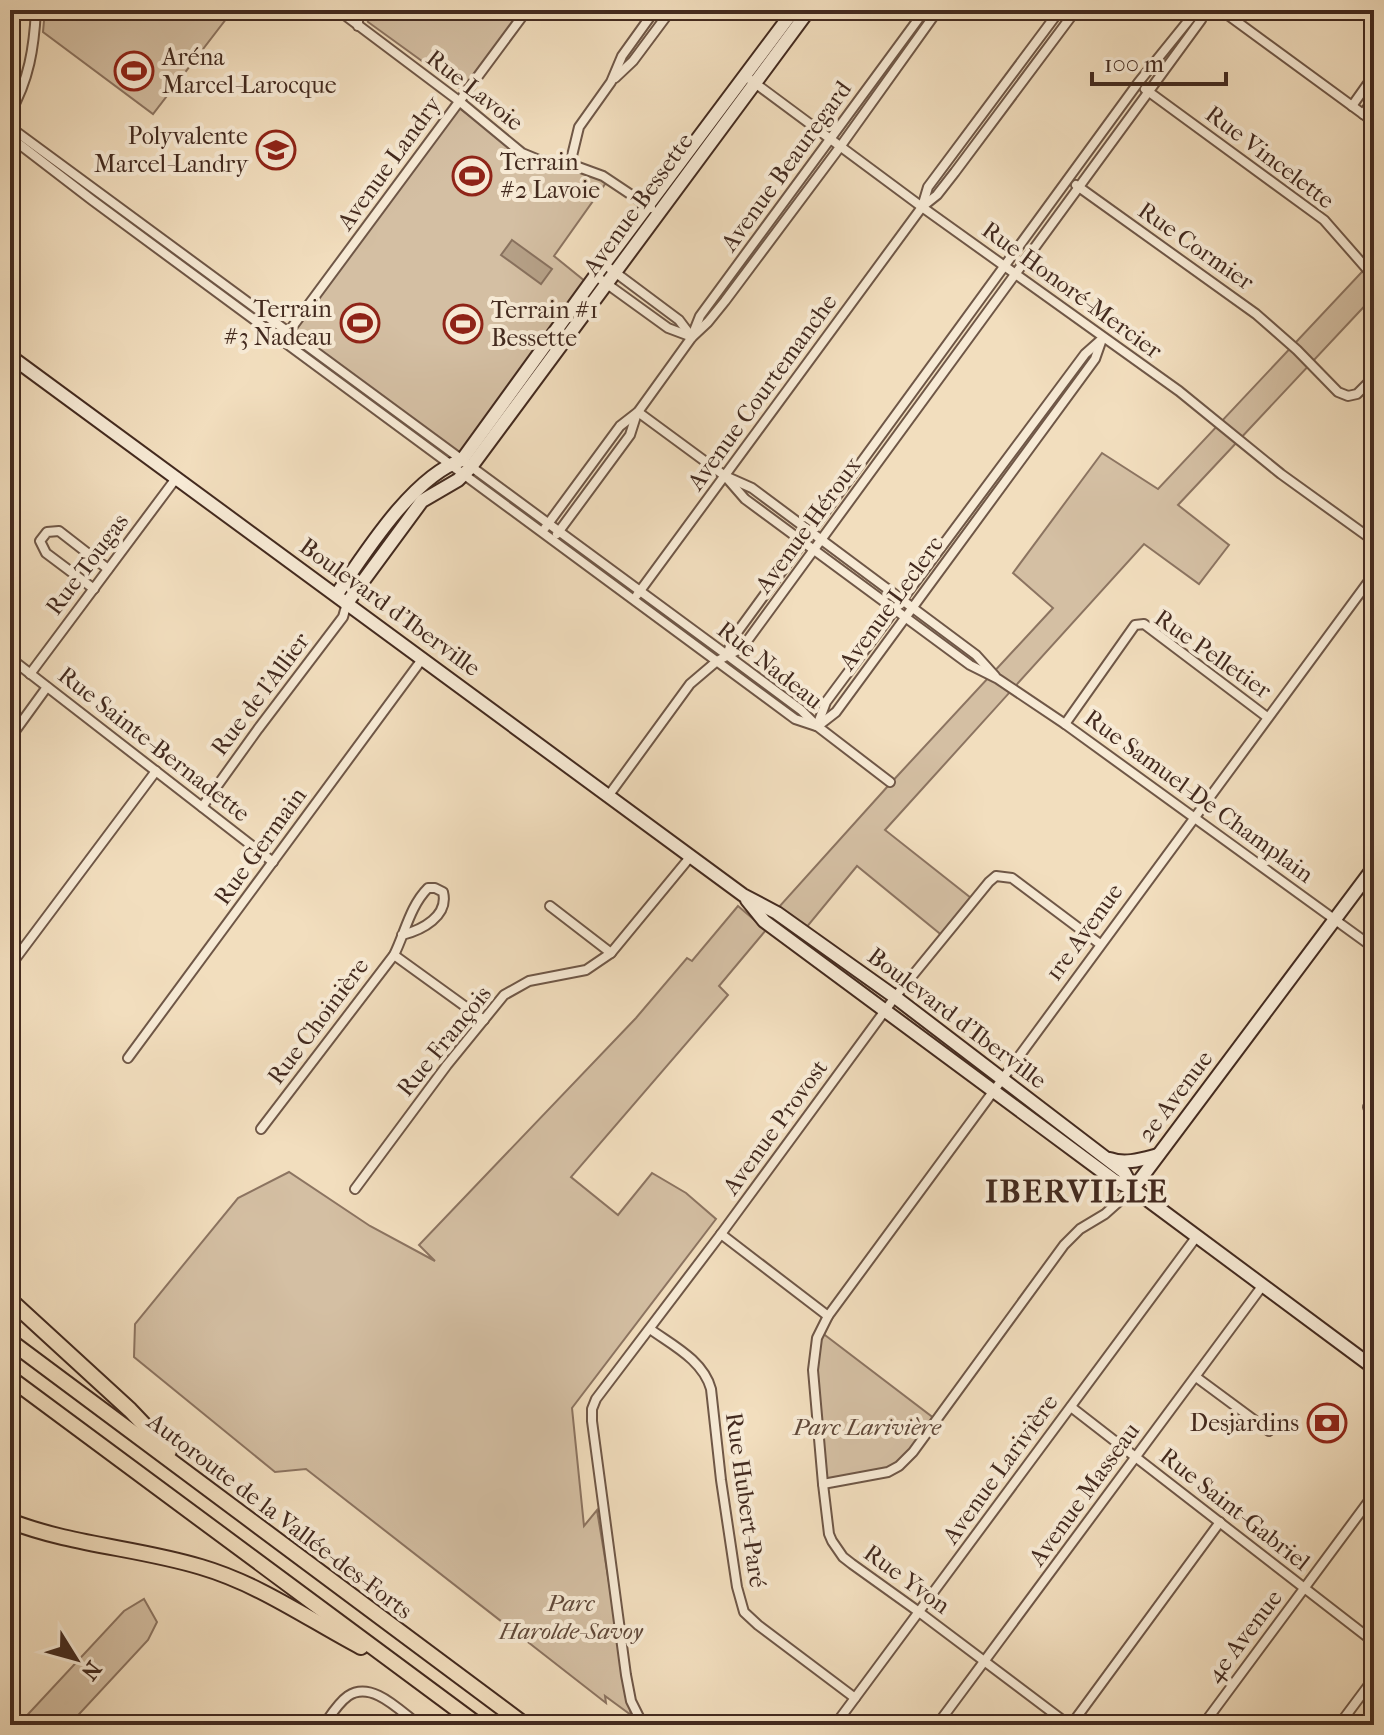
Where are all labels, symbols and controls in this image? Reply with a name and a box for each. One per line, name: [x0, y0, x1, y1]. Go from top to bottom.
scale bar: [1092, 36, 1226, 86]
place label: Aréna Marcel-Larocque: [161, 43, 337, 99]
street label: Rue Lavoie: [421, 44, 529, 137]
sports icon: Aréna Marcel-Larocque: [113, 50, 155, 92]
text: 100 m: [1104, 50, 1164, 78]
street label: Avenue Beauregard: [714, 75, 858, 257]
street label: Avenue Landry: [331, 90, 448, 236]
street label: Rue Vincelette: [1200, 100, 1340, 214]
place label: Polyvalente Marcel-Landry: [94, 122, 249, 178]
street label: Avenue Bessette: [577, 127, 699, 281]
school or university icon: Polyvalente Marcel-Landry: [255, 129, 297, 171]
place label: Terrain #2 Lavoie: [500, 148, 600, 204]
sports icon: Terrain #2 Lavoie: [451, 155, 493, 197]
street label: Rue Cormier: [1133, 196, 1260, 297]
street label: Rue Honoré-Mercier: [977, 215, 1168, 365]
street label: Avenue Courtemanche: [681, 288, 843, 496]
place label: Terrain #3 Nadeau: [224, 295, 332, 351]
place label: Terrain #1 Bessette: [491, 296, 598, 352]
sports icon: Terrain #3 Nadeau: [339, 302, 381, 344]
sports icon: Terrain #1 Bessette: [442, 303, 484, 345]
street label: Avenue Héroux: [749, 451, 867, 599]
street label: Rue Tougas: [40, 508, 134, 620]
street label: Avenue Leclerc: [832, 531, 949, 676]
street label: Boulevard d'Iberville: [294, 532, 486, 682]
street label: Rue Pelletier: [1149, 604, 1277, 705]
street label: Rue Nadeau: [712, 615, 829, 715]
street label: Rue de l'Allier: [205, 627, 316, 761]
street label: Rue Sainte-Bernadette: [53, 661, 255, 828]
street label: Rue Samuel-De Champlain: [1079, 703, 1319, 889]
street label: Rue Germain: [208, 782, 312, 910]
street label: 1re Avenue: [1039, 878, 1129, 986]
street label: Boulevard d'Iberville: [862, 942, 1052, 1094]
street label: Rue Choinière: [261, 952, 375, 1090]
street label: Rue François: [391, 980, 498, 1103]
street label: 2e Avenue: [1132, 1045, 1218, 1147]
street label: Avenue Provost: [716, 1054, 834, 1201]
district label: IBERVILLE: [985, 1173, 1169, 1210]
street label: Avenue Larivière: [936, 1389, 1064, 1550]
bank icon: Desjardins: [1306, 1402, 1348, 1444]
street label: Autoroute de la Vallée-des-Forts: [141, 1407, 418, 1625]
place label: Desjardins: [1190, 1409, 1299, 1437]
street label: Rue Hubert-Paré: [720, 1411, 772, 1590]
park label: Parc Larivière: [792, 1413, 942, 1441]
street label: Avenue Masseau: [1022, 1417, 1145, 1572]
street label: Rue Saint-Gabriel: [1154, 1442, 1316, 1576]
street label: Rue Yvon: [859, 1538, 956, 1620]
street label: 4e Avenue: [1200, 1584, 1288, 1688]
park label: Parc Harolde-Savoy: [498, 1589, 644, 1645]
north arrow: [36, 1619, 116, 1699]
text: N: [76, 1656, 107, 1685]

